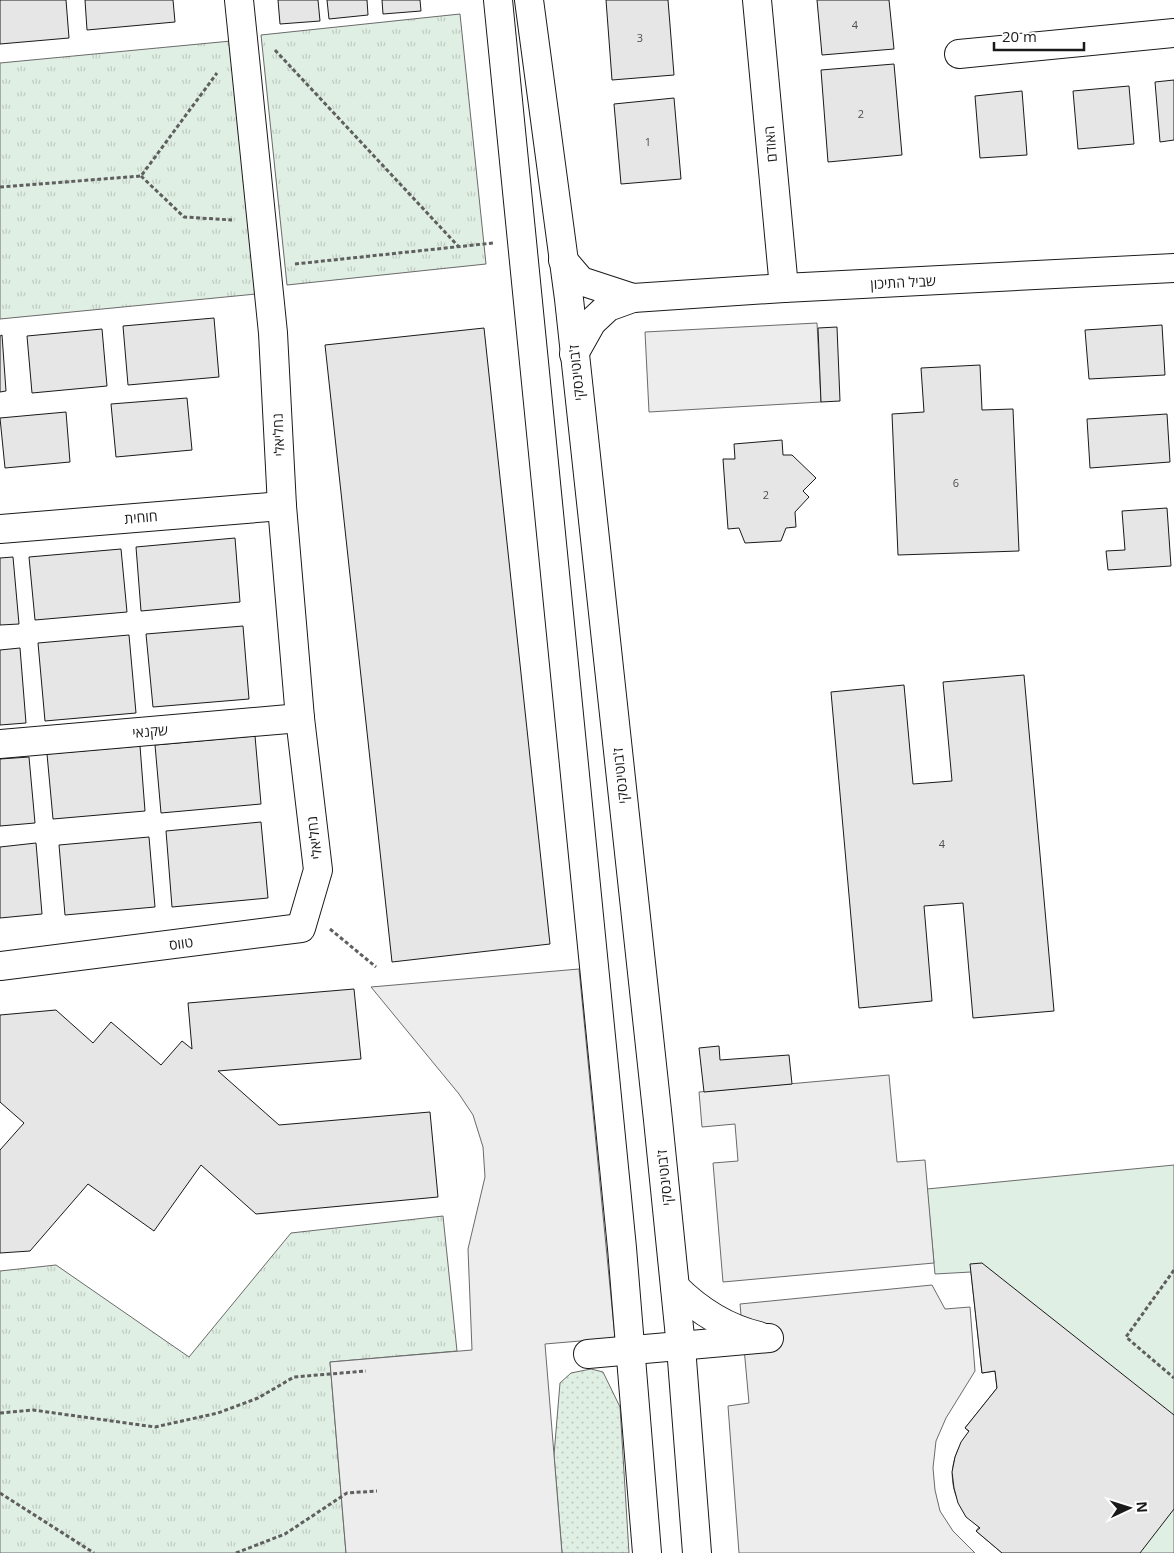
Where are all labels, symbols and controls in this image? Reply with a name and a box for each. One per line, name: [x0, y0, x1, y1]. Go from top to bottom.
house number: 4: [852, 17, 859, 32]
scale bar: [994, 20, 1084, 52]
text: 20 m: [1002, 26, 1037, 46]
house number: 3: [637, 30, 643, 45]
house number: 2: [858, 106, 864, 121]
street label: האודם: [759, 125, 781, 163]
house number: 1: [645, 134, 651, 149]
street label: שביל התיכון: [870, 271, 936, 293]
street label: ז'בוטינסקי: [564, 344, 588, 402]
street label: נחליאלי: [267, 413, 289, 457]
house number: 6: [953, 475, 959, 490]
house number: 2: [763, 487, 769, 502]
street label: חוחית: [124, 506, 158, 528]
street label: שקנאי: [131, 720, 169, 742]
street label: ז'בוטינסקי: [608, 747, 632, 805]
street label: נחליאלי: [302, 815, 326, 861]
house number: 4: [939, 836, 946, 851]
street label: טווס: [168, 932, 194, 954]
street label: ז'בוטינסקי: [652, 1149, 676, 1207]
north arrow: [1104, 1483, 1154, 1533]
text: N: [1133, 1501, 1152, 1513]

